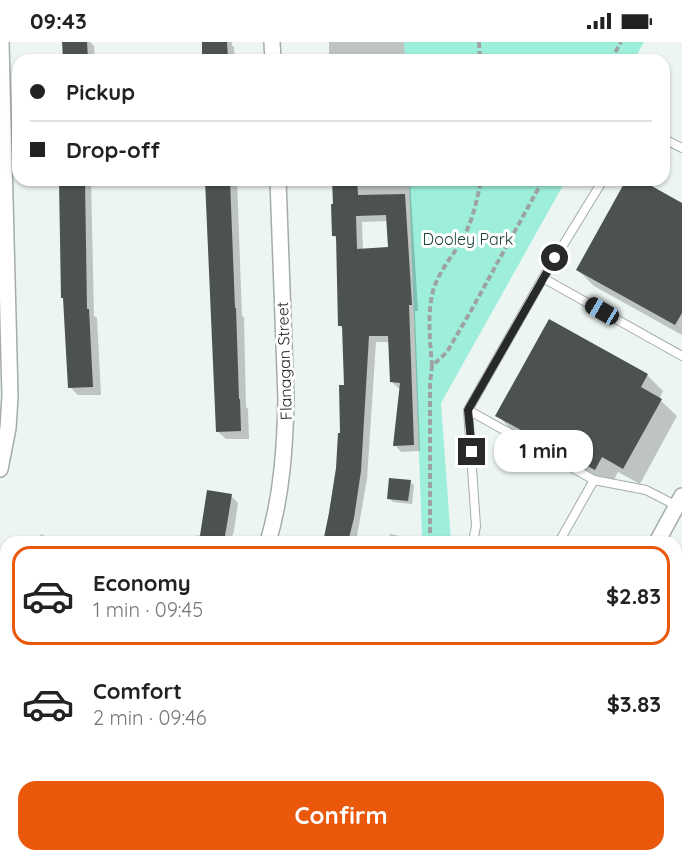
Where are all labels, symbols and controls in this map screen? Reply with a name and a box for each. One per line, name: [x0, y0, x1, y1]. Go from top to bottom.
text: 09:43: [30, 7, 87, 35]
text: Pickup: [66, 78, 135, 106]
text: Drop-off: [66, 136, 160, 164]
park label: Dooley Park: [423, 229, 513, 249]
route start: [541, 244, 568, 271]
car: [582, 294, 622, 328]
street label: Flanagan Street: [272, 302, 296, 420]
callout: 1 min: [493, 431, 592, 473]
route end: [458, 438, 485, 465]
text: 1 min: [519, 438, 568, 463]
icon: car: [21, 569, 75, 623]
text: Economy: [93, 569, 191, 597]
text: $2.83: [606, 582, 661, 610]
text: 1 min · 09:45: [93, 597, 203, 622]
icon: car: [21, 677, 75, 731]
text: Comfort: [93, 677, 182, 705]
text: $3.83: [607, 690, 661, 718]
text: 2 min · 09:46: [93, 705, 207, 730]
button: Confirm: [18, 781, 664, 850]

